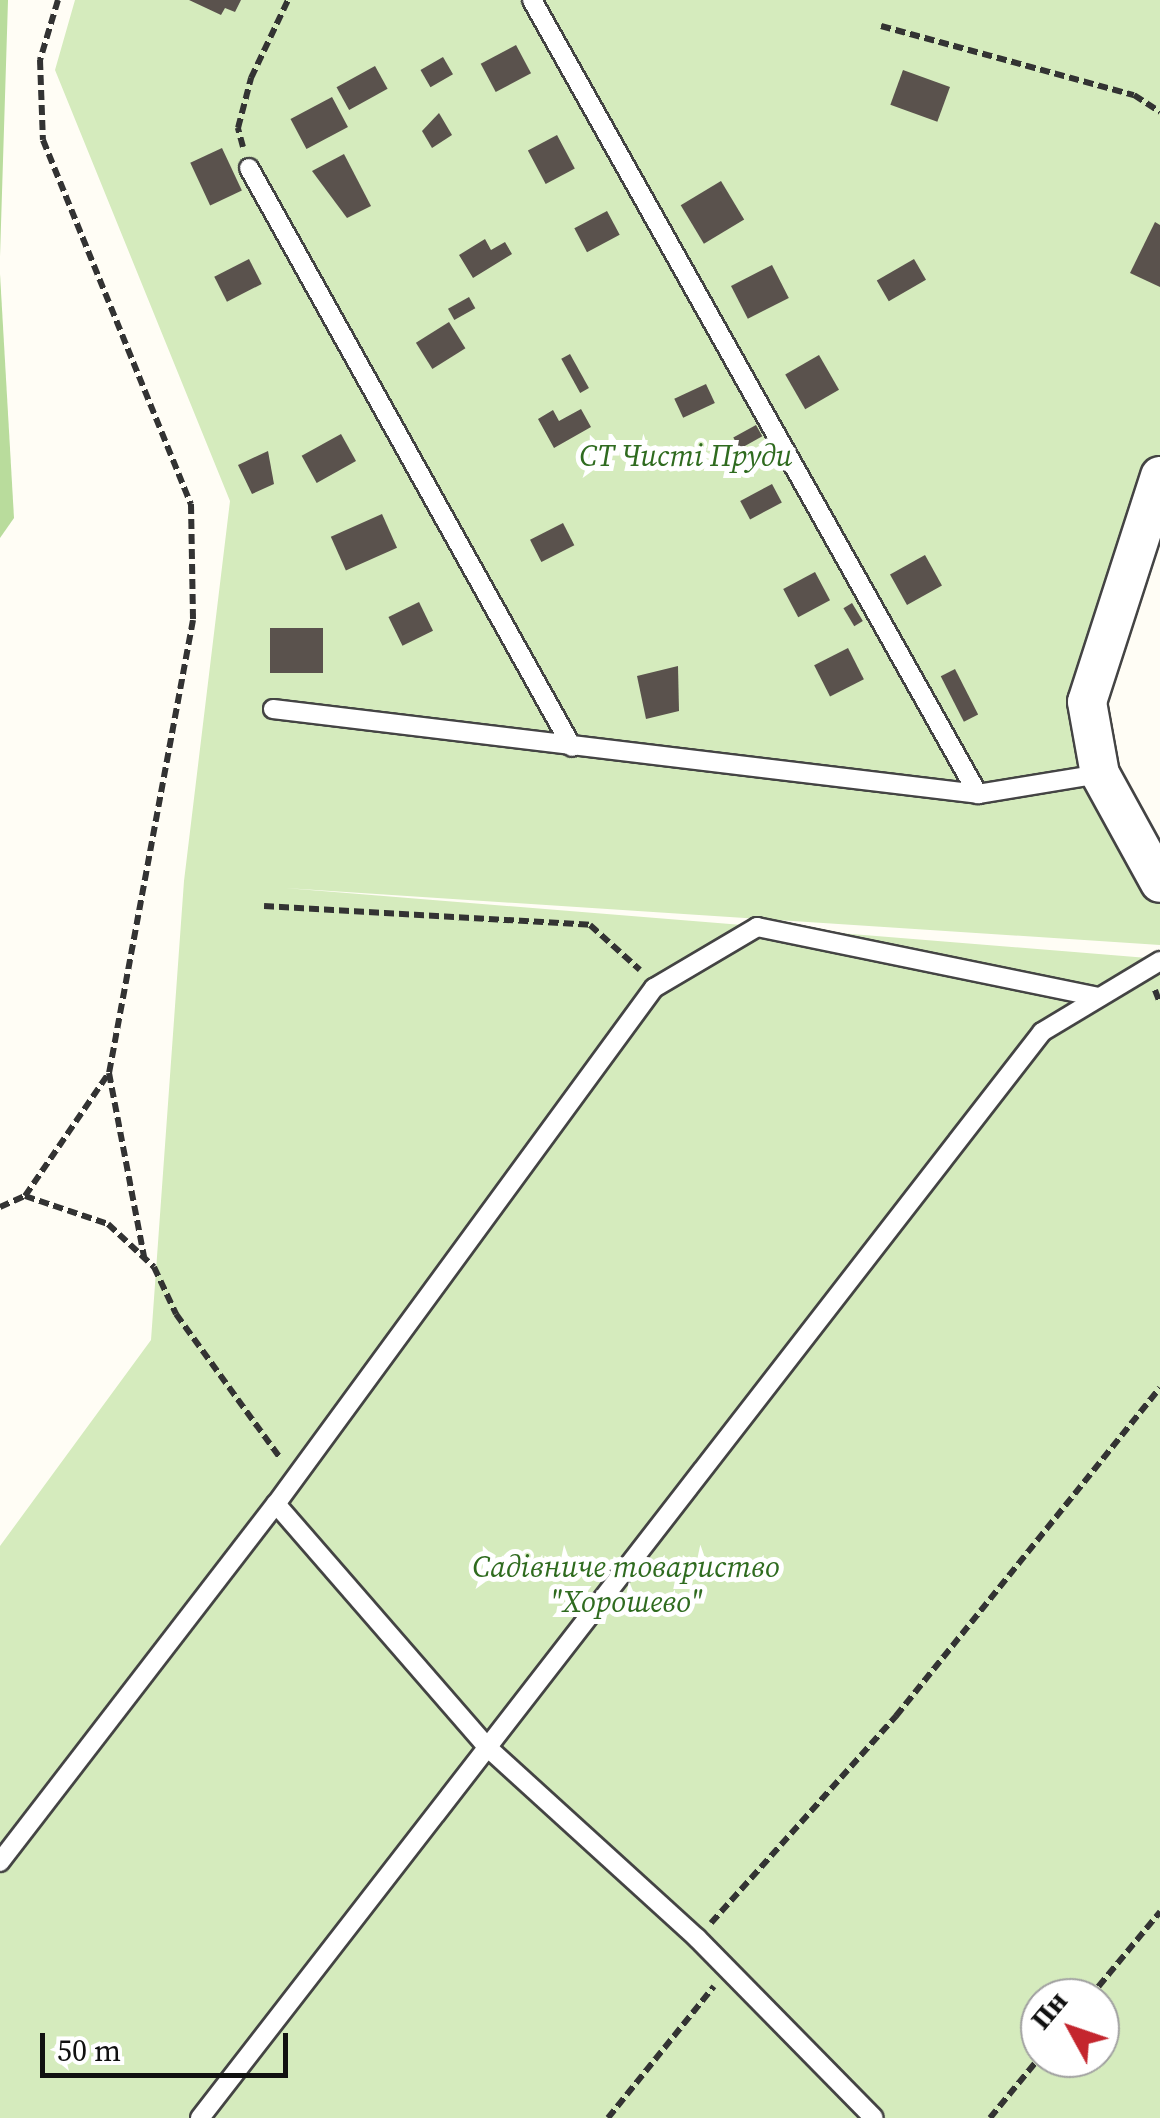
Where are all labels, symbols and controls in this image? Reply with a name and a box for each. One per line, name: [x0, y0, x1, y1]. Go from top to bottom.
park label: СТ Чисті Пруди: [580, 438, 792, 474]
park label: Садівниче товариство "Хорошево": [472, 1549, 780, 1620]
north arrow: [1020, 1978, 1120, 2078]
text: Пн: [1021, 1983, 1076, 2037]
scale bar: [45, 2013, 292, 2075]
text: 50 m: [57, 2030, 121, 2071]

